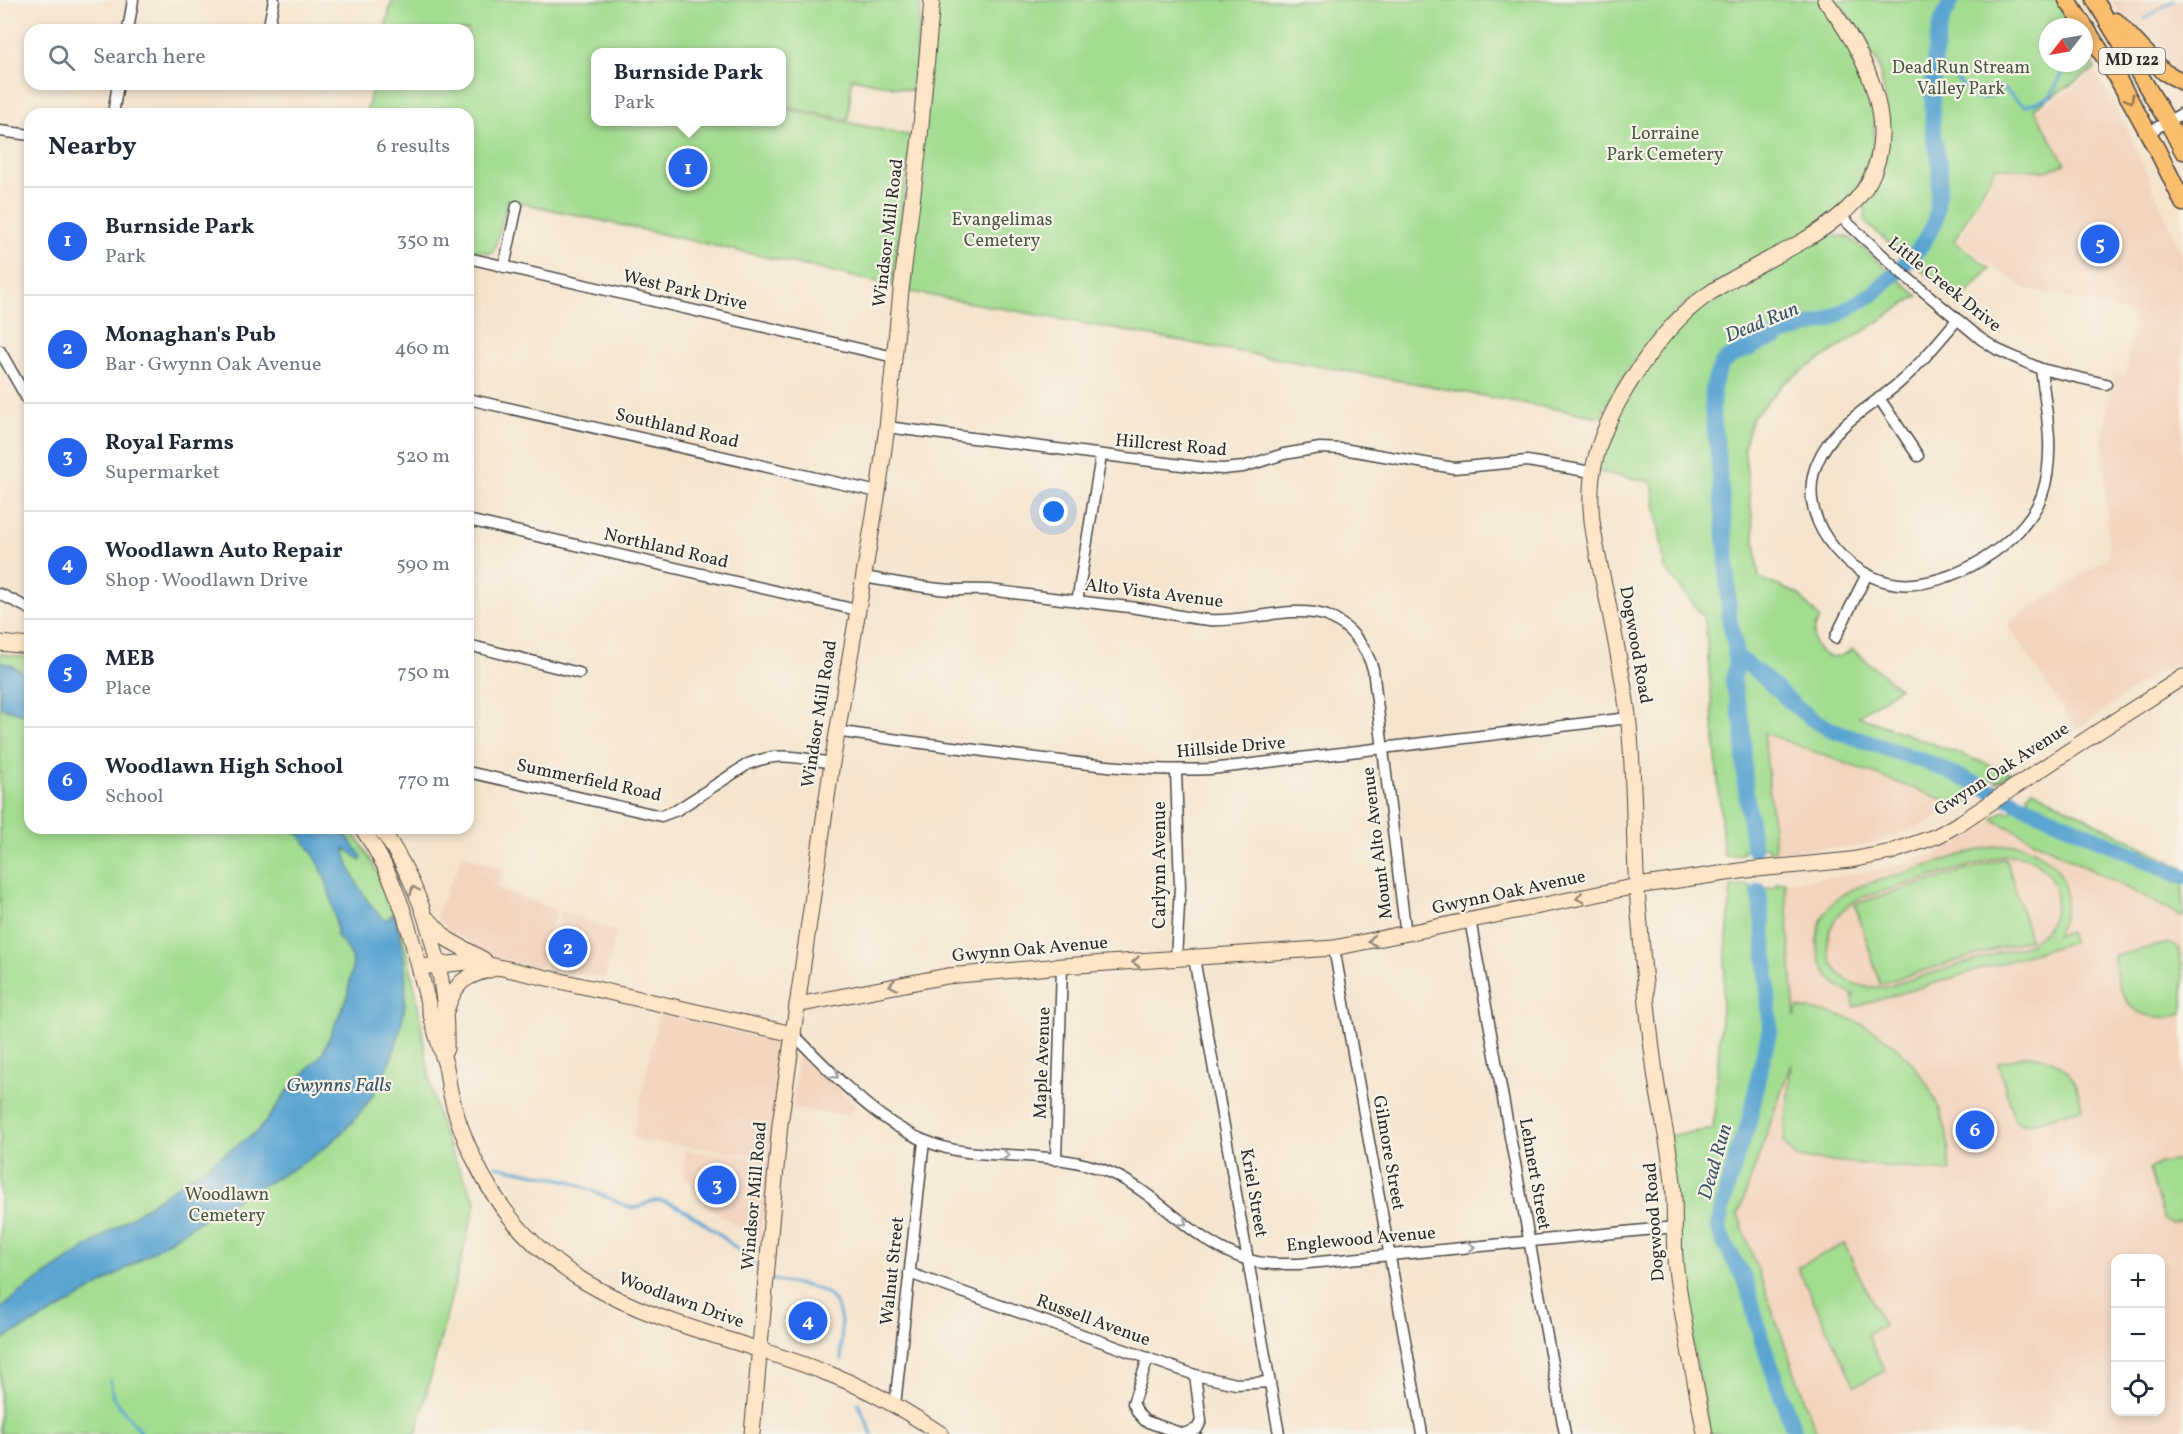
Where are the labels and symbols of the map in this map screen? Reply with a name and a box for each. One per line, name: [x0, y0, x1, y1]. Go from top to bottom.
north arrow: [2039, 18, 2093, 72]
road number: MD 122: [2099, 48, 2165, 74]
park label: Dead Run Stream Valley Park: [1892, 56, 2030, 102]
one-way arrow: [2123, 93, 2135, 104]
park label: Lorraine Park Cemetery: [1606, 122, 1724, 168]
pin: 1: [668, 146, 708, 190]
street label: Windsor Mill Road: [867, 157, 911, 309]
park label: Evangelimas Cemetery: [951, 208, 1053, 254]
pin: 5: [2080, 222, 2120, 266]
street label: Little Creek Drive: [1882, 231, 2006, 339]
street label: West Park Drive: [620, 265, 750, 317]
water label: Dead Run: [1721, 295, 1803, 351]
street label: Southland Road: [613, 403, 741, 455]
street label: Hillcrest Road: [1114, 429, 1228, 463]
your location: [1039, 497, 1068, 526]
street label: Northland Road: [601, 523, 731, 575]
street label: Alto Vista Avenue: [1083, 573, 1225, 615]
street label: Dogwood Road: [1612, 584, 1658, 706]
street label: Windsor Mill Road: [796, 638, 844, 790]
street label: Gwynn Oak Avenue: [1930, 717, 2074, 823]
street label: Hillside Drive: [1176, 731, 1286, 765]
street label: Summerfield Road: [514, 753, 664, 809]
street label: Mount Alto Avenue: [1356, 766, 1400, 920]
street label: Carlynn Avenue: [1148, 801, 1173, 929]
street label: Gwynn Oak Avenue: [1430, 865, 1588, 921]
one-way arrow: [409, 885, 421, 896]
one-way arrow: [1575, 890, 1585, 903]
pin: 2: [548, 926, 588, 970]
street label: Gwynn Oak Avenue: [951, 931, 1109, 969]
one-way arrow: [1367, 934, 1377, 947]
one-way arrow: [1132, 955, 1141, 968]
one-way arrow: [889, 978, 899, 991]
street label: Maple Avenue: [1029, 1006, 1057, 1120]
one-way arrow: [827, 1067, 838, 1078]
water label: Gwynns Falls: [286, 1072, 392, 1100]
street label: Gilmore Street: [1366, 1094, 1410, 1212]
pin: 6: [1956, 1108, 1994, 1152]
street label: Lehnert Street: [1512, 1116, 1556, 1232]
street label: Windsor Mill Road: [736, 1120, 774, 1272]
water label: Dead Run: [1692, 1121, 1740, 1203]
street label: Kriel Street: [1233, 1147, 1273, 1239]
one-way arrow: [1001, 1148, 1010, 1161]
pin: 3: [698, 1162, 736, 1208]
street label: Dogwood Road: [1638, 1162, 1672, 1282]
park label: Woodlawn Cemetery: [185, 1183, 269, 1229]
street label: Walnut Street: [875, 1215, 911, 1327]
one-way arrow: [1176, 1215, 1187, 1226]
street label: Englewood Avenue: [1285, 1221, 1437, 1259]
one-way arrow: [1467, 1241, 1476, 1254]
street label: Woodlawn Drive: [615, 1267, 747, 1335]
street label: Russell Avenue: [1033, 1289, 1153, 1353]
pin: 4: [788, 1298, 828, 1344]

